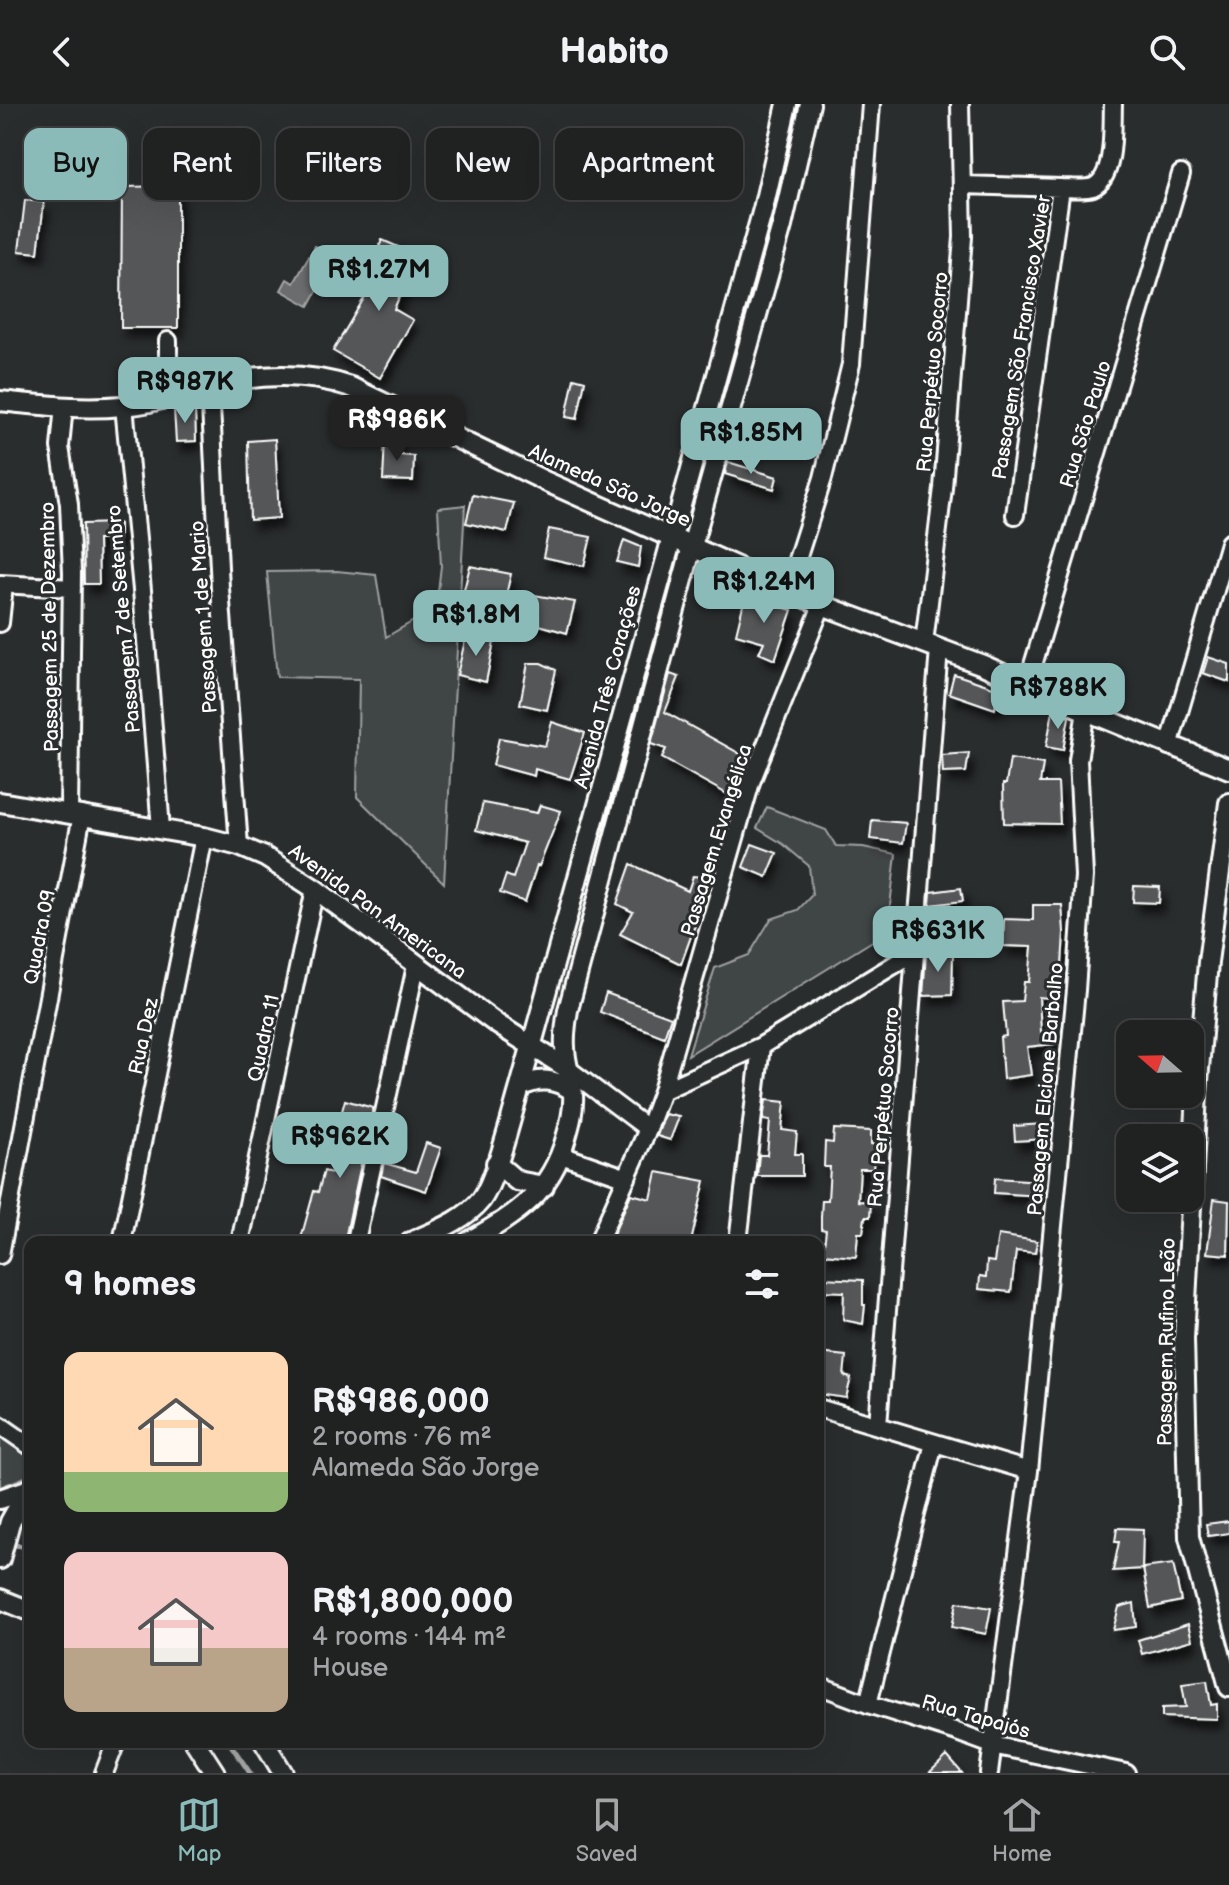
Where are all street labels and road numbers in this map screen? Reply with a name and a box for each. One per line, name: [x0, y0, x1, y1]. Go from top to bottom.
street label: Passagem São Francisco Xavier: [988, 192, 1056, 481]
street label: Rua Perpétuo Socorro: [912, 271, 954, 473]
street label: Rua São Paulo: [1055, 358, 1117, 491]
street label: Alameda São Jorge: [525, 439, 695, 533]
street label: Passagem 25 de Dezembro: [36, 502, 64, 752]
street label: Passagem 7 de Setembro: [102, 504, 146, 734]
street label: Passagem 1 de Mario: [185, 520, 223, 714]
street label: Avenida Três Corações: [569, 583, 647, 791]
street label: Passagem Evangélica: [676, 741, 758, 939]
street label: Avenida Pan Americana: [284, 839, 471, 984]
street label: Quadra 09: [19, 888, 61, 987]
street label: Passagem Elcione Barbalho: [1023, 962, 1069, 1217]
street label: Quadra 11: [243, 992, 285, 1084]
street label: Rua Dez: [124, 995, 164, 1077]
street label: Rua Perpétuo Socorro: [863, 1006, 905, 1208]
street label: Passagem Rufino Leão: [1153, 1238, 1181, 1446]
street label: Rua Tapajós: [919, 1690, 1033, 1744]

